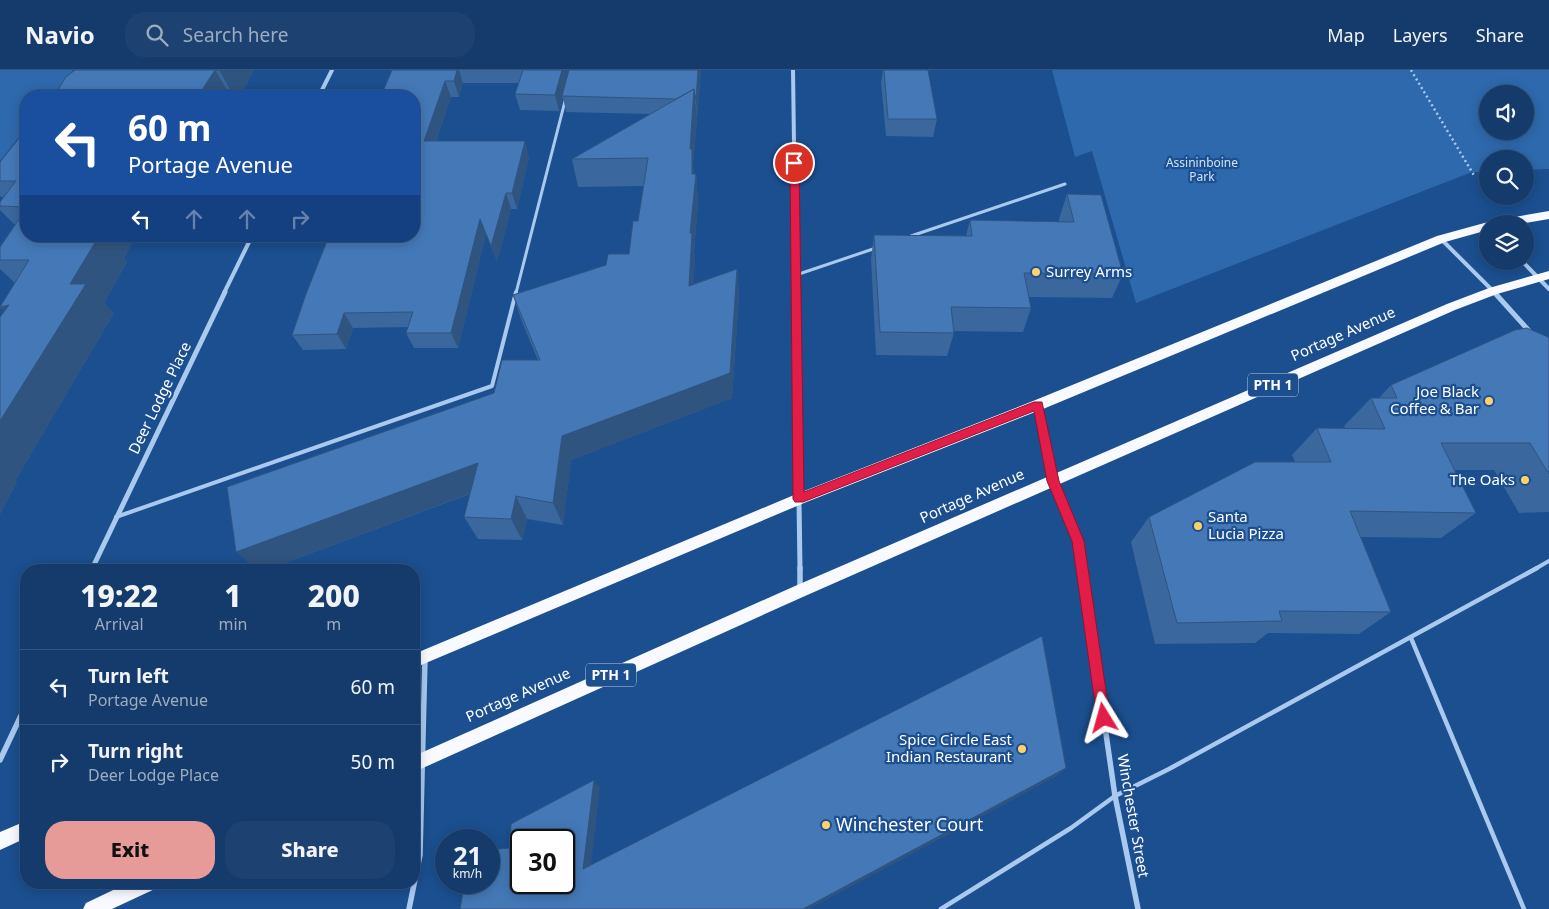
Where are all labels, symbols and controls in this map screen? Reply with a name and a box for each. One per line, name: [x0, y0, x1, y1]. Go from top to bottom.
search box: [125, 12, 475, 57]
text: Navio: [25, 18, 95, 51]
icon: search: [143, 21, 171, 49]
text: Search here: [183, 22, 289, 48]
text: Map: [1327, 23, 1365, 47]
text: Layers: [1393, 23, 1448, 47]
text: Share: [1476, 23, 1524, 47]
map controls: [1479, 85, 1534, 270]
button: sound: [1479, 85, 1534, 140]
text: 60 m: [128, 104, 211, 151]
icon: left: [45, 110, 110, 175]
pin: [773, 142, 815, 184]
text: Portage Avenue: [128, 149, 293, 179]
icon: arrive: [780, 149, 808, 177]
button: search: [1479, 150, 1534, 205]
park label: Assininboine Park: [1166, 154, 1238, 185]
icon: left: [127, 205, 155, 233]
icon: ahead: [180, 205, 208, 233]
icon: ahead: [233, 205, 261, 233]
icon: right: [286, 205, 314, 233]
button: layers: [1479, 215, 1534, 270]
place label: Surrey Arms: [1046, 261, 1132, 281]
marker: Surrey Arms: [1030, 266, 1042, 278]
street label: Portage Avenue: [1287, 301, 1398, 365]
street label: Deer Lodge Place: [123, 338, 195, 457]
road number: PTH 1: [1248, 374, 1298, 396]
place label: Joe Black Coffee & Bar: [1390, 381, 1479, 418]
marker: Joe Black Coffee & Bar: [1483, 395, 1495, 407]
street label: Portage Avenue: [916, 463, 1027, 527]
place label: The Oaks: [1450, 469, 1515, 489]
marker: The Oaks: [1519, 474, 1531, 486]
place label: Santa Lucia Pizza: [1208, 506, 1284, 543]
marker: Santa Lucia Pizza: [1192, 520, 1204, 532]
text: 19:22: [80, 575, 158, 616]
text: 1: [224, 575, 242, 616]
text: 200: [308, 575, 360, 616]
text: Arrival: [95, 613, 144, 635]
text: min: [218, 613, 247, 635]
text: m: [326, 613, 341, 635]
street label: Portage Avenue: [462, 662, 573, 726]
text: Turn left: [88, 663, 169, 689]
road number: PTH 1: [586, 664, 636, 686]
icon: left: [45, 673, 73, 701]
text: 60 m: [351, 674, 395, 700]
text: Portage Avenue: [88, 689, 208, 711]
position arrow: [1077, 691, 1129, 743]
place label: Spice Circle East Indian Restaurant: [886, 729, 1013, 766]
text: Turn right: [88, 738, 183, 764]
marker: Spice Circle East Indian Restaurant: [1016, 743, 1028, 755]
icon: right: [45, 748, 73, 776]
text: 50 m: [351, 749, 395, 775]
street label: Winchester Street: [1113, 753, 1155, 880]
text: Deer Lodge Place: [88, 764, 219, 786]
place label: Winchester Court: [836, 812, 984, 836]
marker: Winchester Court: [820, 819, 832, 831]
button: Exit: [45, 821, 215, 879]
button: Share: [225, 821, 395, 879]
speed limit sign: 30: [510, 829, 575, 894]
text: 21: [453, 838, 482, 872]
text: km/h: [453, 865, 482, 882]

